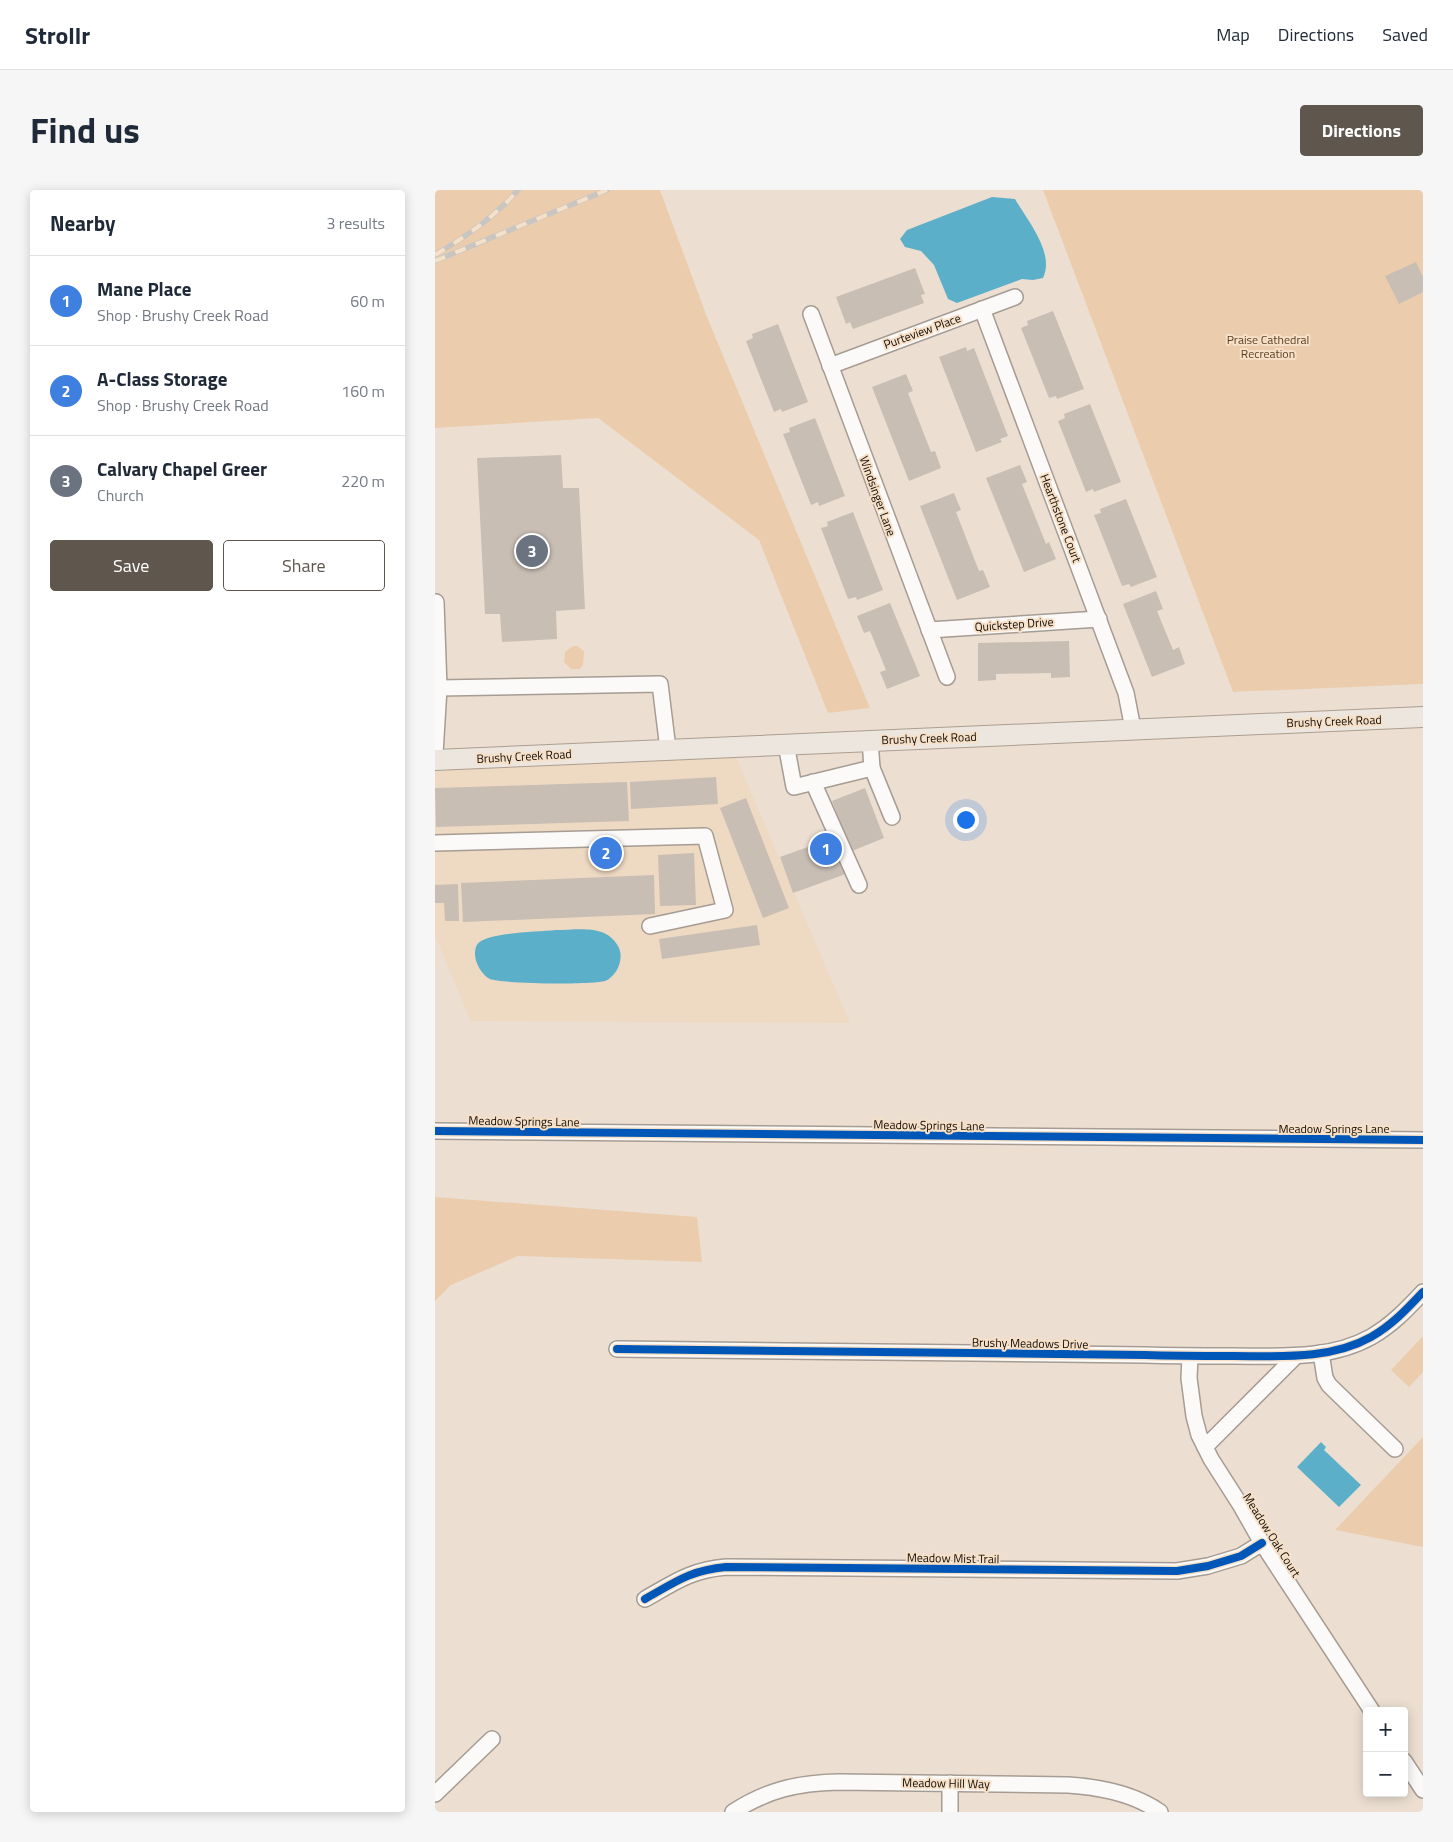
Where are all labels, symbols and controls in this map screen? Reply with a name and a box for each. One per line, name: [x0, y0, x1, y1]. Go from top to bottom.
text: Strollr: [25, 17, 90, 53]
text: Map: [1216, 21, 1250, 48]
text: Directions: [1278, 21, 1354, 48]
text: Saved: [1382, 21, 1428, 48]
text: Find us: [30, 103, 140, 157]
button: Directions: [1300, 105, 1423, 156]
text: Nearby: [50, 207, 115, 239]
text: 3 results: [326, 211, 385, 235]
text: Mane Place: [97, 274, 192, 303]
text: 1: [62, 289, 70, 313]
text: 60 m: [350, 289, 385, 313]
text: Shop · Brushy Creek Road: [97, 303, 269, 327]
street label: Purteview Place: [881, 308, 963, 354]
park label: Praise Cathedral Recreation: [1227, 330, 1309, 363]
text: A-Class Storage: [97, 364, 227, 393]
text: 2: [62, 379, 70, 403]
text: 160 m: [341, 379, 385, 403]
text: Shop · Brushy Creek Road: [97, 393, 269, 417]
street label: Windsinger Lane: [855, 453, 901, 539]
text: Calvary Chapel Greer: [97, 454, 267, 483]
text: 3: [62, 469, 70, 493]
text: 220 m: [341, 469, 385, 493]
street label: Hearthstone Court: [1035, 471, 1087, 566]
text: Church: [97, 483, 144, 507]
pin: 3: [516, 532, 548, 570]
button: Save: [50, 540, 213, 591]
button: Share: [223, 540, 385, 591]
street label: Quickstep Drive: [974, 612, 1054, 636]
street label: Brushy Creek Road: [1286, 710, 1382, 732]
street label: Brushy Creek Road: [881, 727, 977, 749]
street label: Brushy Creek Road: [476, 744, 572, 768]
your location: [953, 807, 979, 833]
pin: 1: [810, 830, 842, 868]
pin: 2: [590, 834, 622, 872]
street label: Meadow Springs Lane: [468, 1111, 580, 1131]
street label: Meadow Springs Lane: [873, 1115, 985, 1135]
street label: Meadow Springs Lane: [1278, 1119, 1390, 1138]
street label: Brushy Meadows Drive: [972, 1332, 1088, 1354]
street label: Meadow Oak Court: [1238, 1489, 1306, 1582]
street label: Meadow Mist Trail: [907, 1548, 999, 1568]
map controls: [1363, 1707, 1408, 1797]
button: +: [1363, 1707, 1408, 1752]
button: −: [1363, 1752, 1408, 1797]
street label: Meadow Hill Way: [902, 1773, 990, 1793]

